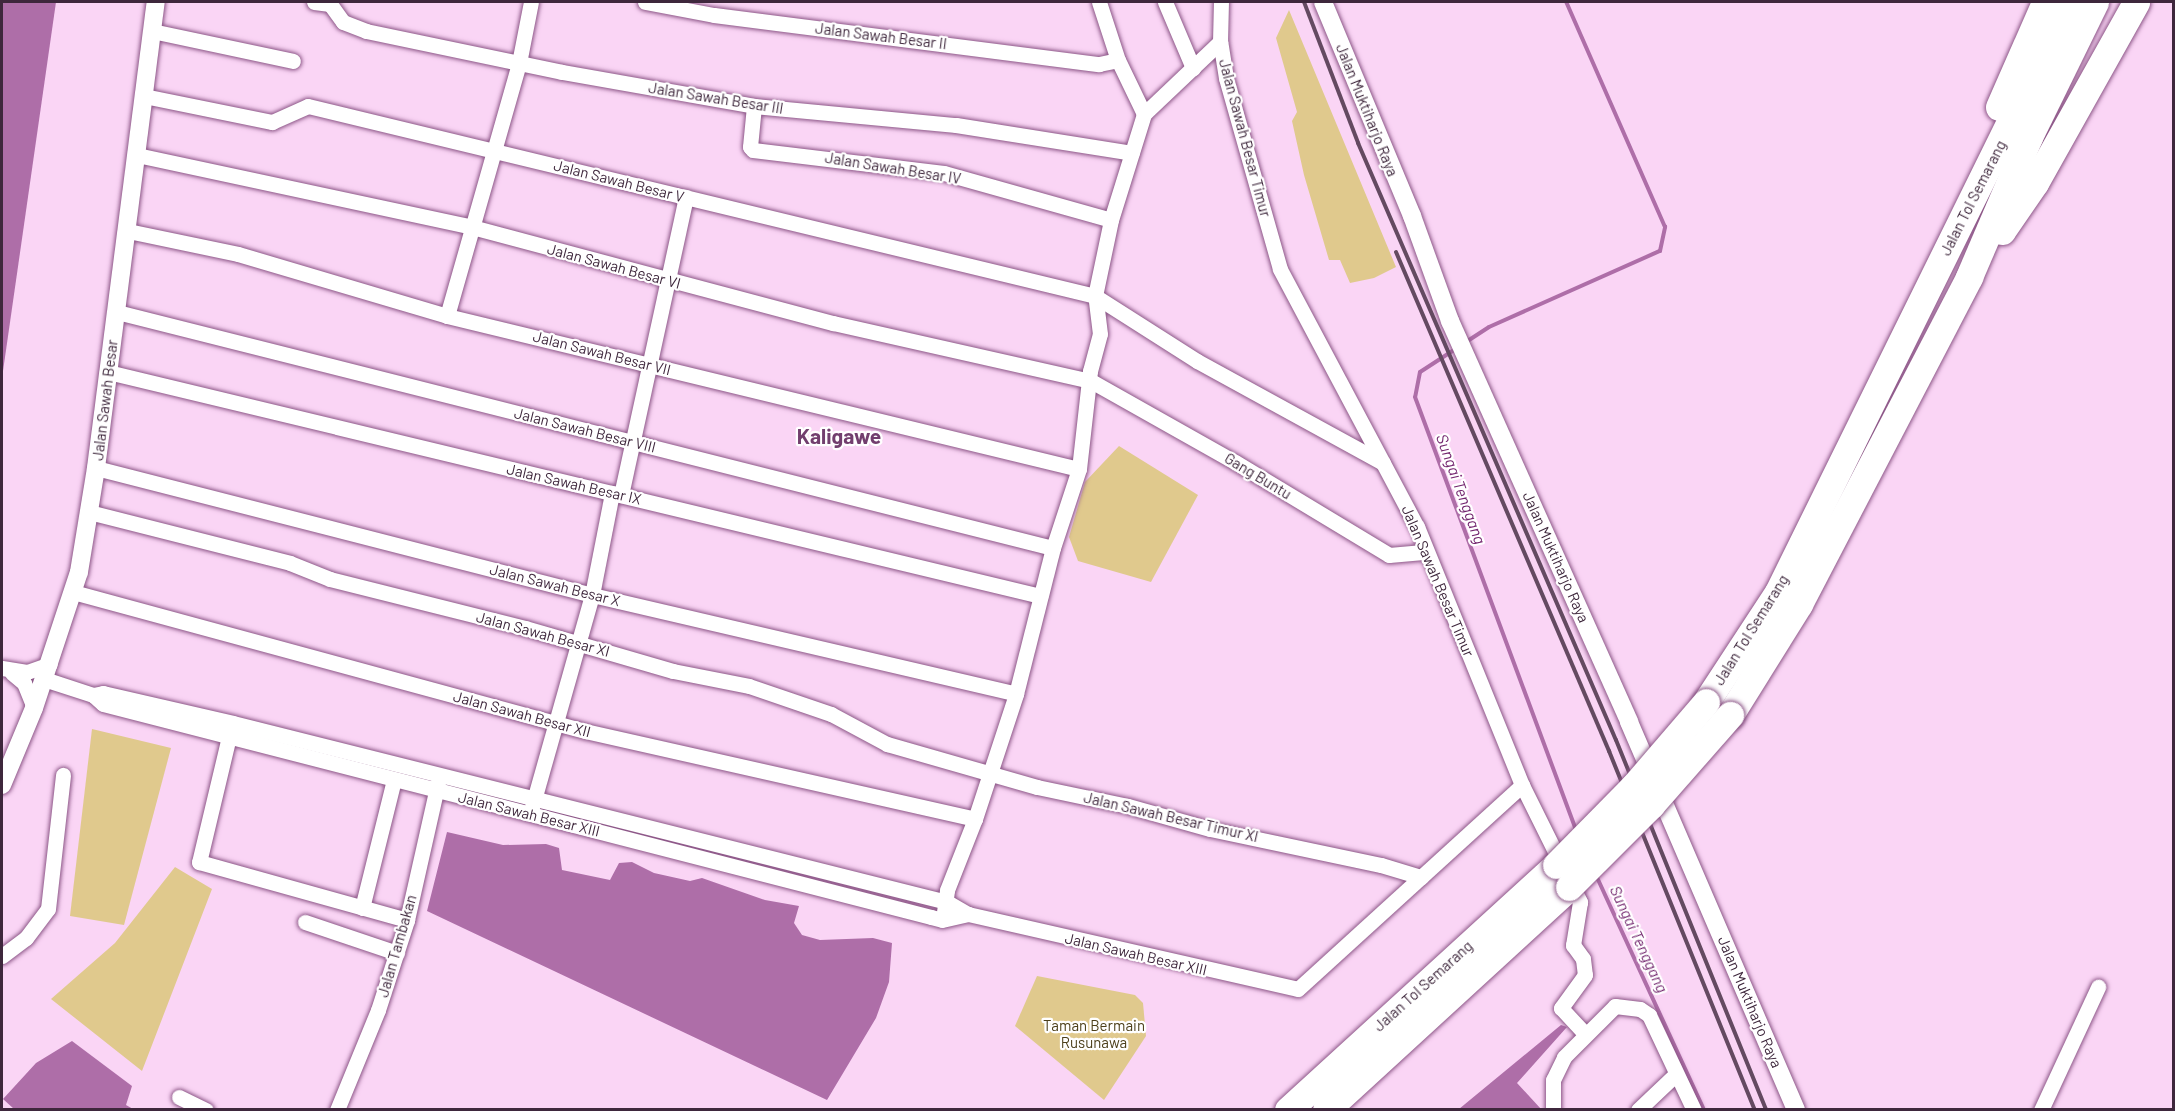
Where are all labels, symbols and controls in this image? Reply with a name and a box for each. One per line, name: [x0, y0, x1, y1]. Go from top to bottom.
street label: Jalan Sawah Besar II: [814, 19, 948, 53]
street label: Jalan Muktiharjo Raya: [1332, 41, 1402, 179]
street label: Jalan Sawah Besar Timur: [1215, 57, 1275, 219]
street label: Jalan Sawah Besar III: [647, 78, 785, 118]
street label: Jalan Tol Semarang: [1936, 137, 2010, 259]
street label: Jalan Sawah Besar IV: [824, 148, 962, 188]
street label: Jalan Sawah Besar V: [552, 156, 686, 206]
street label: Jalan Sawah Besar VI: [545, 240, 683, 292]
street label: Jalan Sawah Besar VII: [531, 327, 673, 379]
street label: Jalan Sawah Besar: [89, 338, 121, 462]
street label: Jalan Sawah Besar VIII: [512, 404, 658, 456]
district label: Kaligawe: [797, 423, 881, 449]
water label: Sungai Tenggang: [1432, 431, 1490, 547]
street label: Gang Buntu: [1221, 449, 1295, 503]
street label: Jalan Sawah Besar IX: [505, 460, 643, 508]
street label: Jalan Muktiharjo Raya: [1519, 489, 1593, 625]
street label: Jalan Sawah Besar Timur: [1398, 503, 1478, 659]
street label: Jalan Sawah Besar X: [488, 560, 622, 610]
street label: Jalan Tol Semarang: [1710, 572, 1792, 688]
street label: Jalan Sawah Besar XI: [474, 608, 612, 660]
street label: Jalan Sawah Besar XII: [451, 687, 593, 741]
street label: Jalan Sawah Besar XIII: [456, 788, 602, 840]
street label: Jalan Sawah Besar Timur XI: [1082, 788, 1260, 846]
water label: Sungai Tenggang: [1606, 883, 1672, 995]
street label: Jalan Tambakan: [374, 893, 420, 999]
street label: Jalan Sawah Besar XIII: [1063, 929, 1209, 979]
street label: Jalan Muktiharjo Raya: [1714, 933, 1786, 1071]
street label: Jalan Tol Semarang: [1370, 937, 1476, 1035]
park label: Taman Bermain Rusunawa: [1043, 1016, 1145, 1051]

